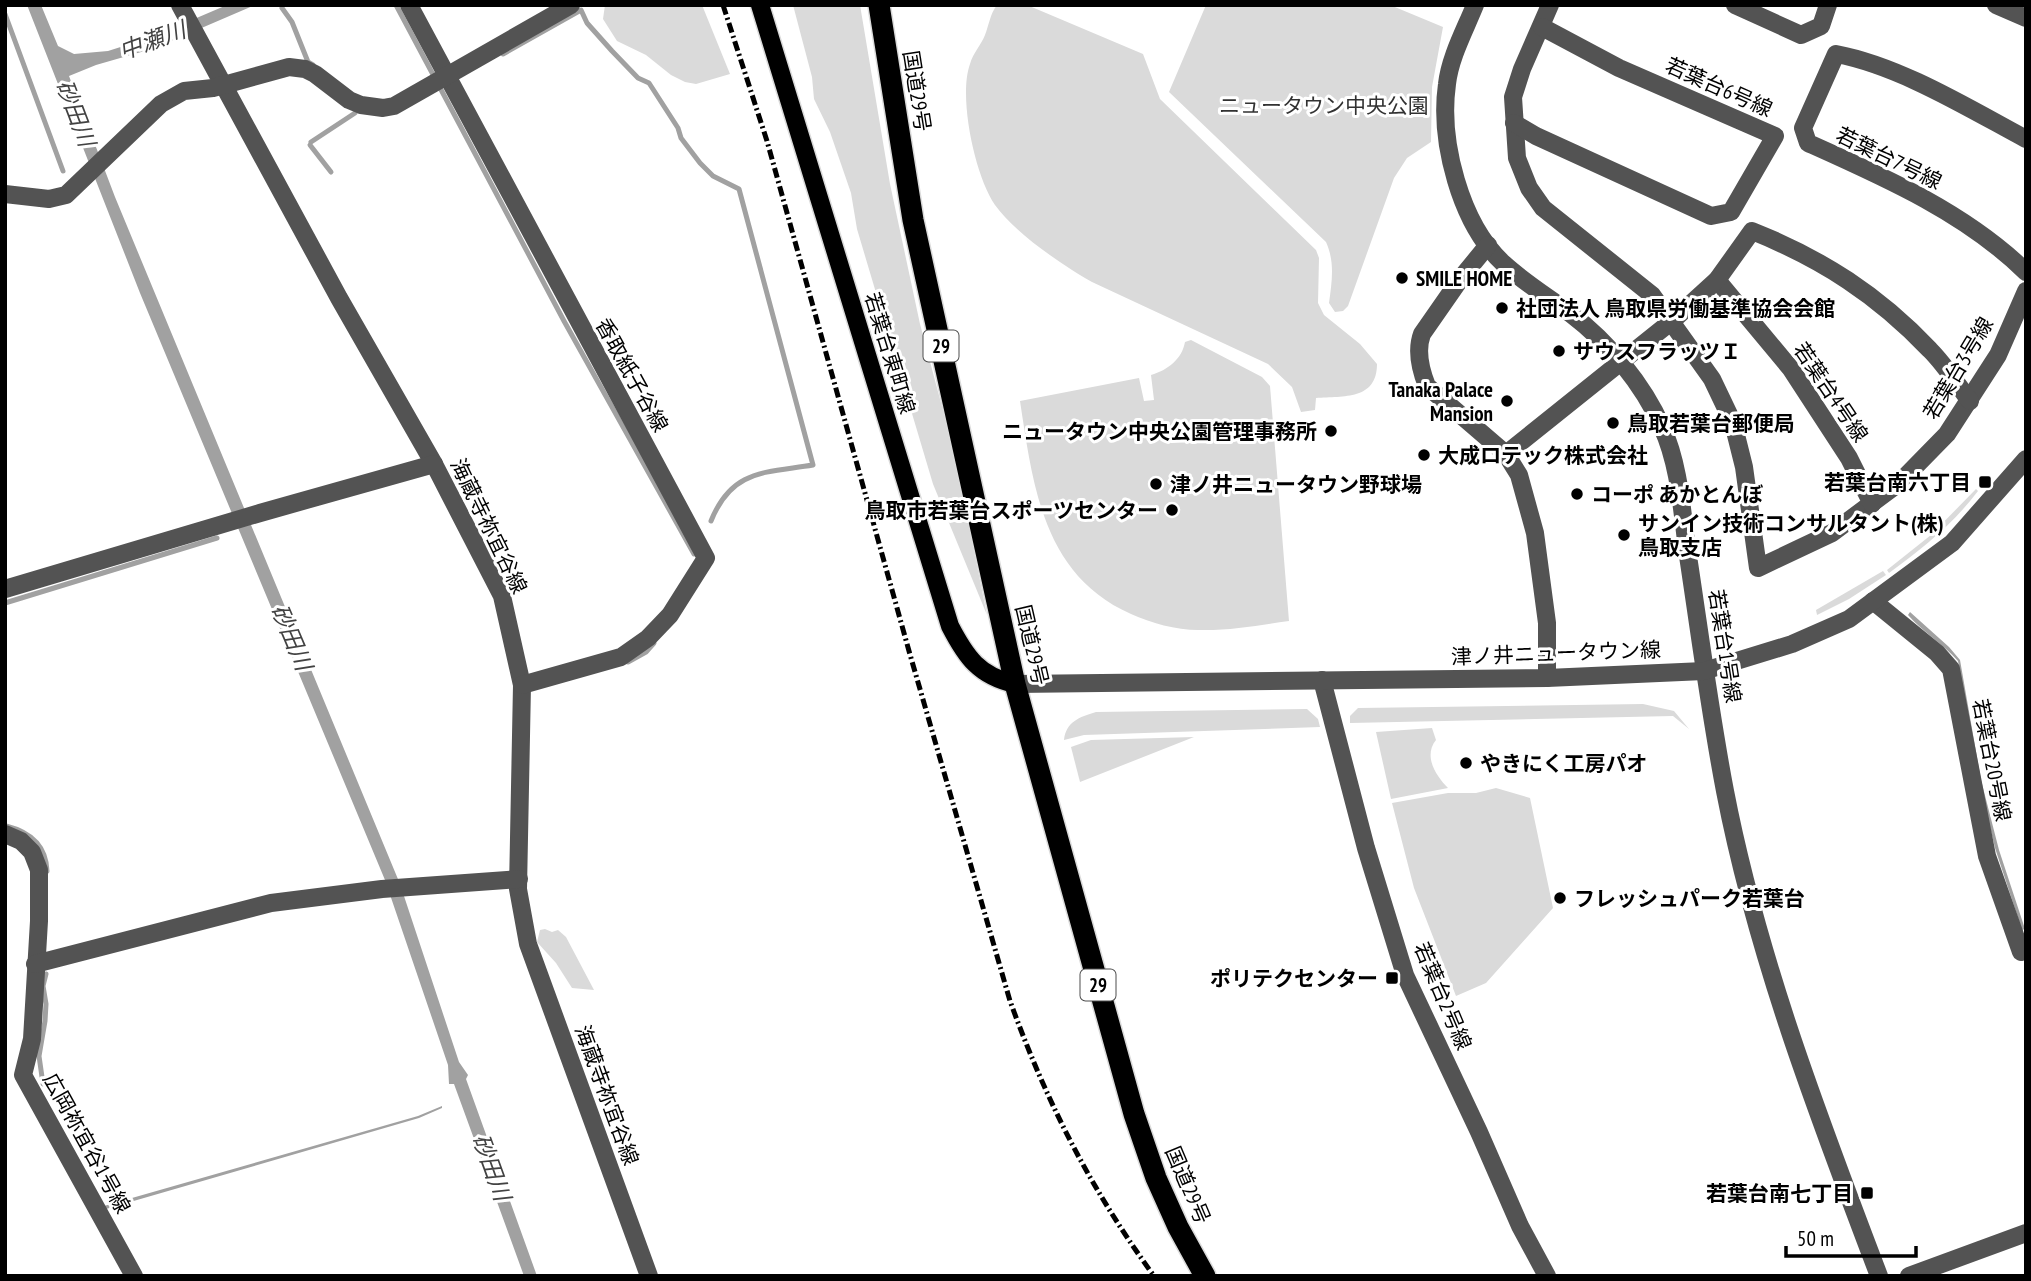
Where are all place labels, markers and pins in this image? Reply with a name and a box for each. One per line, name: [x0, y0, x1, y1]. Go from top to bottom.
place label: SMILE HOME: [1416, 265, 1512, 292]
marker: SMILE HOME: [1394, 270, 1410, 286]
place label: 社団法人 鳥取県労働基準協会会館: [1516, 295, 1835, 322]
marker: 社団法人 鳥取県労働基準協会会館: [1494, 300, 1510, 316]
place label: サウスフラッツＩ: [1573, 338, 1741, 365]
marker: サウスフラッツＩ: [1551, 343, 1567, 359]
place label: Tanaka Palace Mansion: [1388, 376, 1493, 427]
marker: Tanaka Palace Mansion: [1499, 393, 1515, 409]
place label: 鳥取若葉台郵便局: [1627, 410, 1795, 437]
marker: 鳥取若葉台郵便局: [1605, 415, 1621, 431]
place label: ニュータウン中央公園管理事務所: [1002, 418, 1317, 445]
marker: ニュータウン中央公園管理事務所: [1323, 423, 1339, 439]
place label: 大成ロテック株式会社: [1438, 442, 1648, 469]
marker: 大成ロテック株式会社: [1416, 447, 1432, 463]
place label: 若葉台南六丁目: [1824, 469, 1971, 496]
place label: 津ノ井ニュータウン野球場: [1170, 471, 1422, 498]
marker: 若葉台南六丁目: [1977, 474, 1993, 490]
marker: 津ノ井ニュータウン野球場: [1148, 476, 1164, 492]
place label: コーポ あかとんぼ: [1591, 481, 1763, 508]
marker: コーポ あかとんぼ: [1569, 486, 1585, 502]
place label: 鳥取市若葉台スポーツセンター: [864, 497, 1158, 524]
marker: 鳥取市若葉台スポーツセンター: [1164, 502, 1180, 518]
place label: サンイン技術コンサルタント(株) 鳥取支店: [1638, 510, 1944, 561]
marker: サンイン技術コンサルタント(株) 鳥取支店: [1616, 527, 1632, 543]
place label: やきにく工房パオ: [1480, 750, 1648, 777]
marker: やきにく工房パオ: [1458, 755, 1474, 771]
place label: フレッシュパーク若葉台: [1574, 885, 1805, 912]
marker: フレッシュパーク若葉台: [1552, 890, 1568, 906]
place label: ポリテクセンター: [1210, 965, 1378, 992]
marker: ポリテクセンター: [1384, 970, 1400, 986]
place label: 若葉台南七丁目: [1706, 1180, 1853, 1207]
marker: 若葉台南七丁目: [1859, 1185, 1875, 1201]

